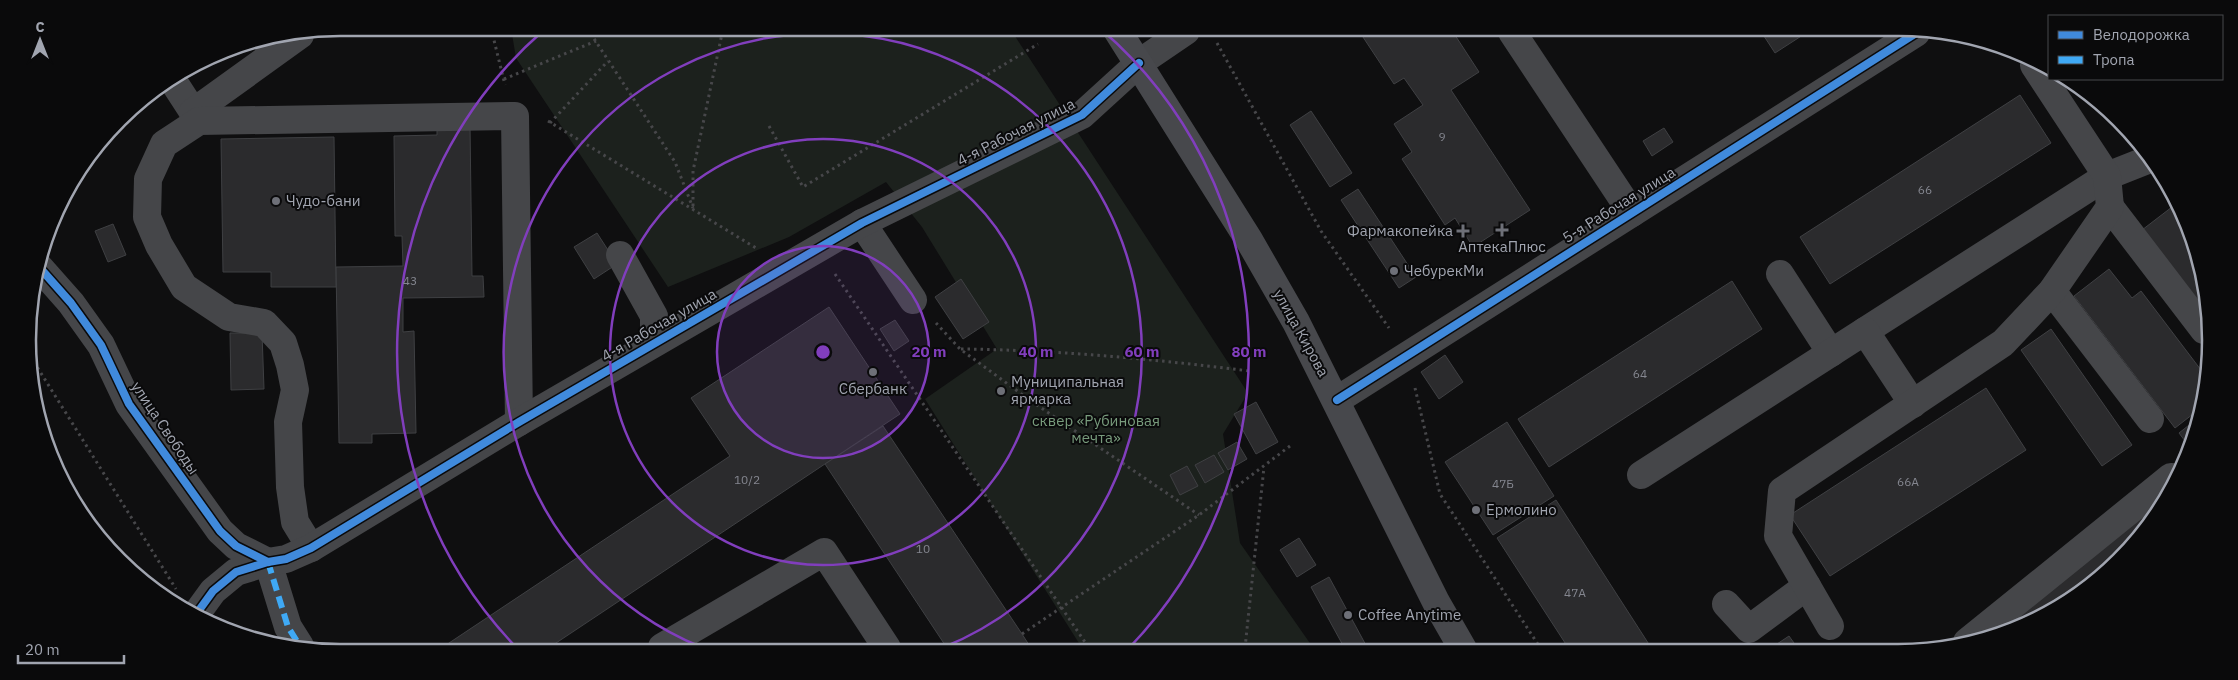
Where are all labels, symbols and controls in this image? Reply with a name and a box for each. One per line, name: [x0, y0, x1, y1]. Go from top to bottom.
north arrow: [15, 15, 65, 65]
legend: [2048, 15, 2223, 80]
text: С: [35, 18, 45, 36]
text: Велодорожка: [2093, 25, 2190, 44]
text: Тропа: [2093, 50, 2135, 69]
street label: 4-я Рабочая улица: [954, 94, 1078, 169]
house number: 9: [1438, 129, 1446, 144]
street label: 5-я Рабочая улица: [1559, 162, 1679, 247]
house number: 66: [1918, 182, 1932, 197]
place label: Чудо-бани: [286, 191, 361, 210]
marker: Чудо-бани: [270, 195, 282, 207]
place label: Фармакопейка: [1347, 221, 1453, 240]
marker: АптекаПлюс: [1496, 224, 1508, 236]
marker: Фармакопейка: [1457, 225, 1469, 237]
place label: АптекаПлюс: [1458, 237, 1546, 256]
place label: ЧебурекМи: [1404, 261, 1484, 280]
marker: ЧебурекМи: [1388, 265, 1400, 277]
house number: 43: [403, 273, 417, 288]
street label: 4-я Рабочая улица: [598, 284, 720, 365]
street label: улица Кирова: [1270, 286, 1333, 380]
text: 20 m: [912, 342, 946, 361]
text: 40 m: [1019, 342, 1053, 361]
text: 60 m: [1125, 342, 1159, 361]
text: 80 m: [1232, 342, 1266, 361]
centre of rings: [814, 343, 832, 361]
marker: Сбербанк: [867, 366, 879, 378]
house number: 64: [1633, 366, 1647, 381]
place label: Муниципальная ярмарка: [1011, 372, 1124, 408]
street label: улица Свободы: [127, 378, 203, 478]
place label: Сбербанк: [839, 379, 907, 398]
marker: Муниципальная ярмарка: [995, 385, 1007, 397]
park label: сквер «Рубиновая мечта»: [1032, 411, 1160, 447]
house number: 10/2: [734, 472, 760, 487]
house number: 66А: [1897, 474, 1919, 489]
house number: 47Б: [1492, 476, 1514, 491]
place label: Ермолино: [1486, 500, 1557, 519]
marker: Ермолино: [1470, 504, 1482, 516]
house number: 10: [916, 541, 930, 556]
house number: 47А: [1564, 585, 1586, 600]
place label: Coffee Anytime: [1358, 605, 1461, 624]
marker: Coffee Anytime: [1342, 609, 1354, 621]
scale bar: [18, 632, 124, 664]
text: 20 m: [25, 640, 60, 659]

